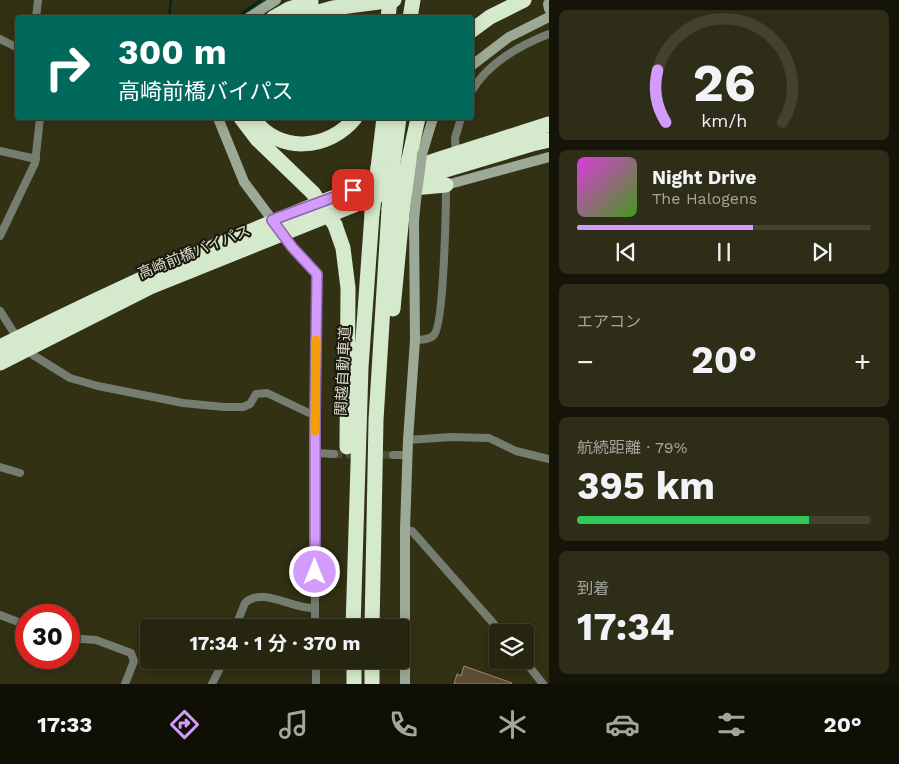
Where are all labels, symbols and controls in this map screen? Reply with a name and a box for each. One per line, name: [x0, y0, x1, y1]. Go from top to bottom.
text: 300 m: [118, 31, 227, 73]
icon: right: [35, 35, 100, 100]
text: 26: [692, 53, 756, 114]
text: 高崎前橋バイパス: [118, 79, 294, 104]
text: km/h: [701, 110, 747, 131]
text: Night Drive: [652, 166, 757, 189]
pin: [332, 169, 374, 211]
icon: arrive: [339, 176, 367, 204]
text: The Halogens: [652, 189, 757, 208]
street label: 高崎前橋バイパス: [135, 221, 253, 283]
icon: previous: [612, 238, 640, 266]
icon: pause: [710, 238, 738, 266]
icon: next: [808, 238, 836, 266]
text: エアコン: [577, 312, 641, 331]
street label: 関越自動車道: [332, 326, 354, 416]
text: 20°: [691, 338, 757, 382]
text: −: [577, 345, 594, 378]
text: +: [854, 345, 871, 378]
text: 航続距離 · 79%: [577, 438, 687, 457]
text: 395 km: [577, 464, 715, 508]
position arrow: [288, 545, 340, 597]
text: 到着: [577, 579, 609, 598]
speed limit sign: 30: [15, 604, 80, 669]
text: 17:34: [577, 605, 674, 649]
map controls: [489, 624, 534, 669]
button: layers: [489, 624, 534, 669]
text: 17:34 · 1 分 · 370 m: [190, 632, 360, 655]
icon: directions: [167, 707, 202, 742]
icon: music: [276, 707, 311, 742]
icon: phone: [386, 707, 421, 742]
icon: climate: [495, 707, 530, 742]
icon: car: [605, 707, 640, 742]
icon: filters: [714, 707, 749, 742]
text: 17:33: [37, 712, 92, 737]
text: 20°: [824, 712, 862, 737]

